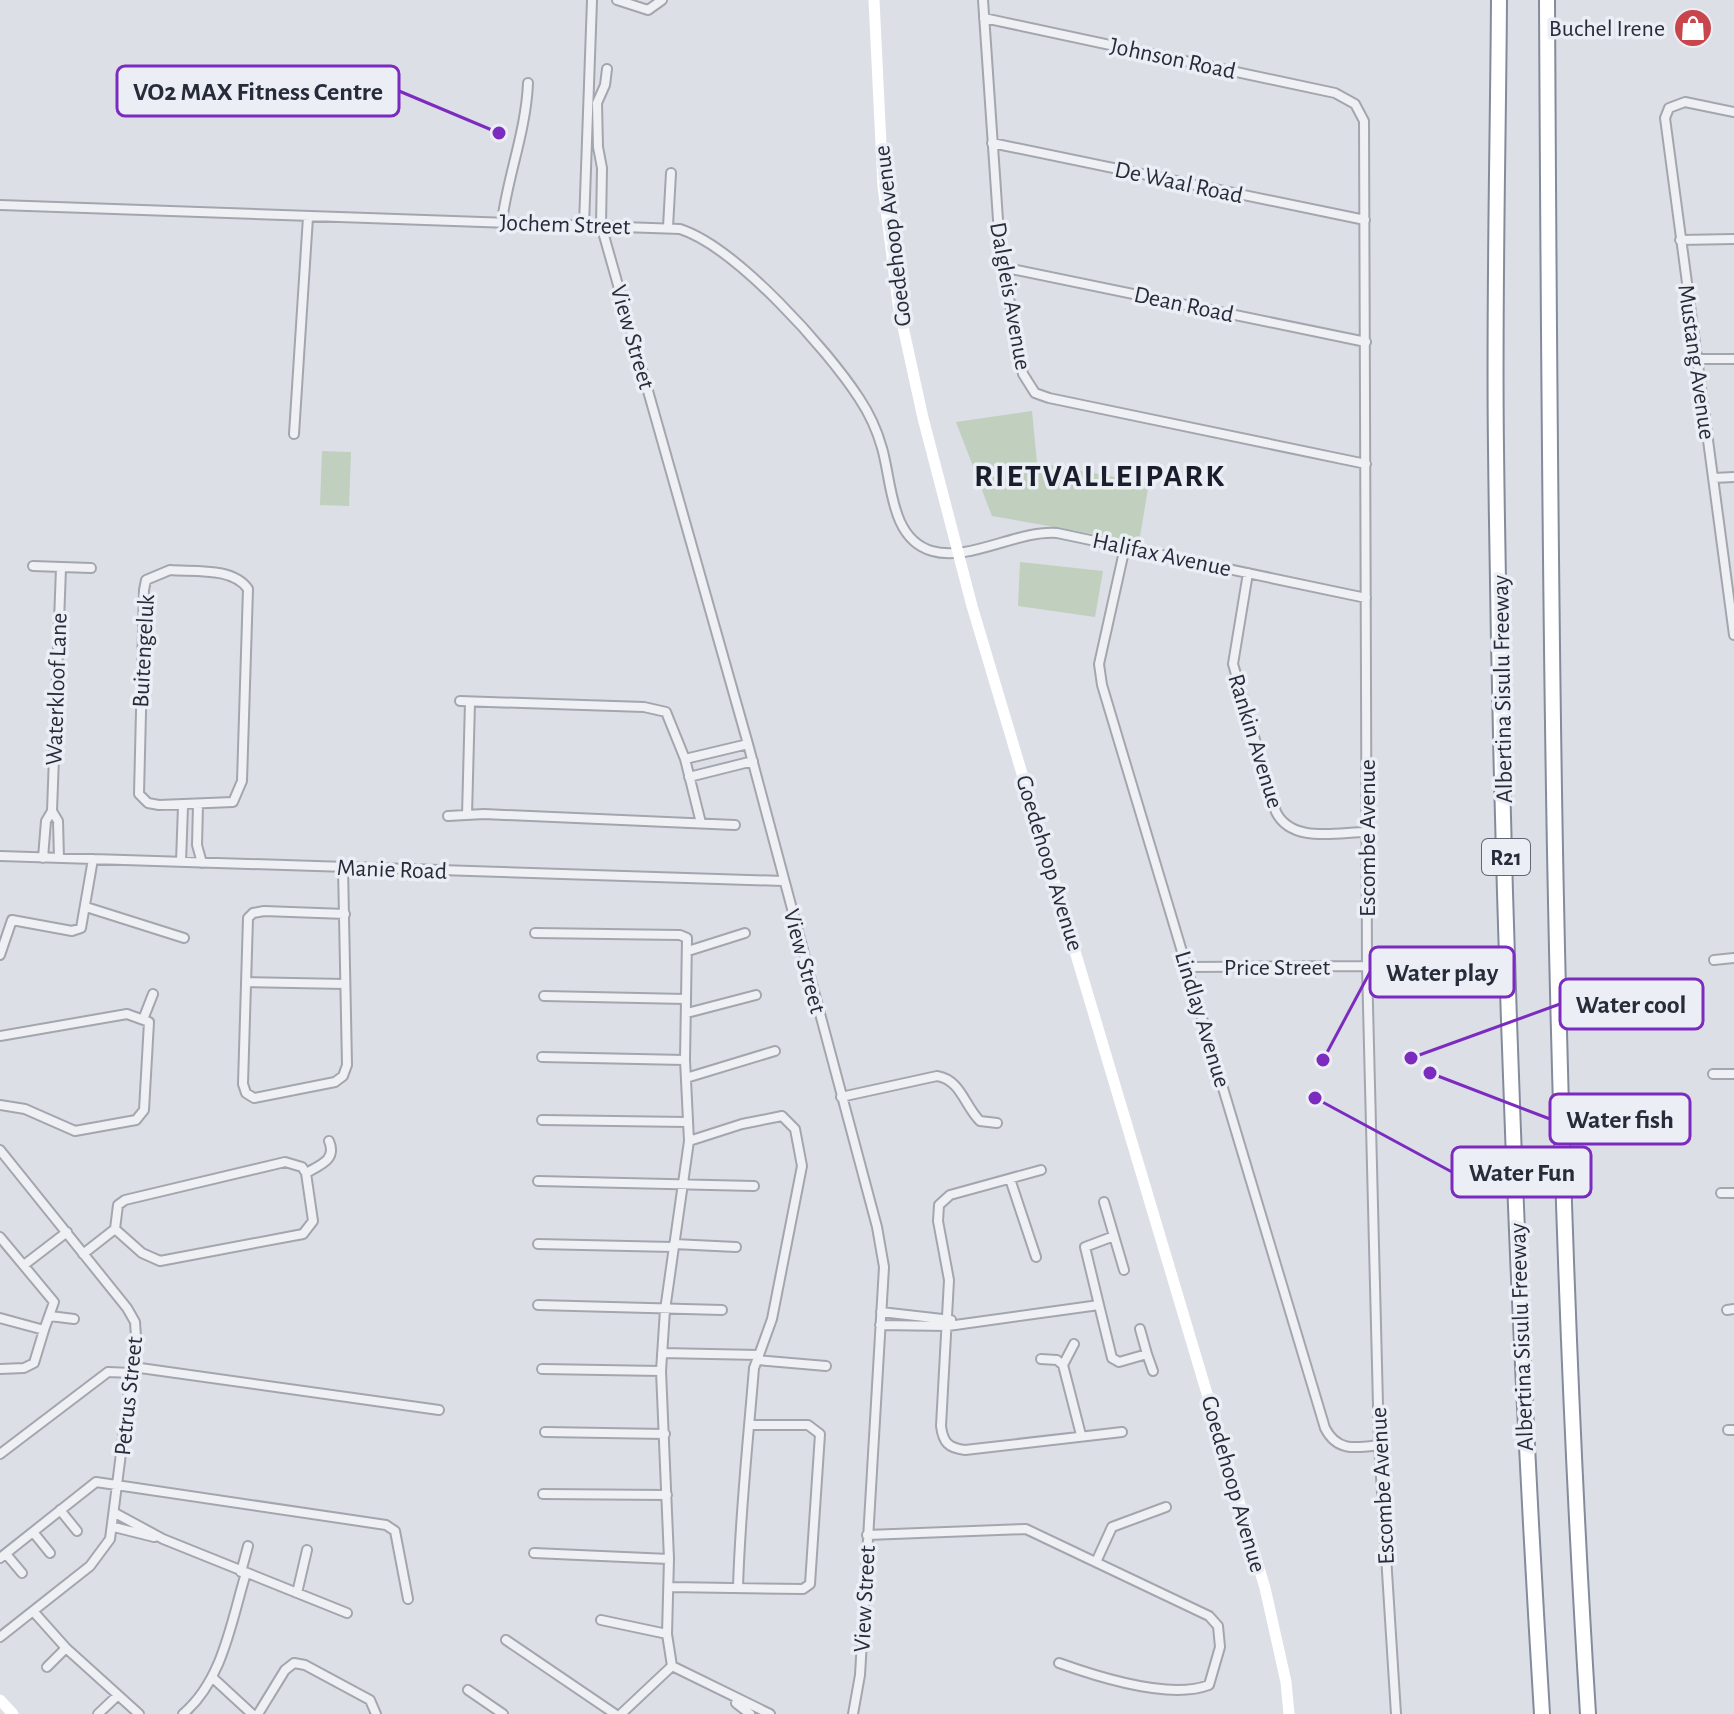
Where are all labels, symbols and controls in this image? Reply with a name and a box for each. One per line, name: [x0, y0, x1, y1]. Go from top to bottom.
shop icon: Buchel Irene: [1672, 7, 1714, 49]
place label: Buchel Irene: [1549, 17, 1665, 41]
street label: Johnson Road: [1108, 34, 1238, 84]
callout: VO2 MAX Fitness Centre: [117, 66, 399, 116]
text: VO2 MAX Fitness Centre: [133, 79, 383, 105]
street label: Goedehoop Avenue: [870, 144, 916, 328]
street label: De Waal Road: [1112, 158, 1245, 208]
street label: Jochem Street: [499, 211, 631, 239]
street label: Dalgleis Avenue: [985, 220, 1035, 372]
street label: View Street: [606, 283, 658, 392]
street label: Dean Road: [1132, 283, 1236, 327]
street label: Mustang Avenue: [1673, 283, 1719, 441]
district label: RIETVALLEIPARK: [974, 460, 1226, 492]
street label: Halifax Avenue: [1090, 529, 1233, 581]
street label: Albertina Sisulu Freeway: [1489, 575, 1517, 803]
street label: Buitengeluk: [129, 594, 159, 708]
street label: Waterkloof Lane: [42, 612, 72, 766]
street label: Rankin Avenue: [1223, 671, 1287, 811]
street label: Escombe Avenue: [1356, 759, 1380, 917]
street label: Goedehoop Avenue: [1011, 773, 1087, 954]
road number: R21: [1482, 839, 1530, 875]
street label: Manie Road: [336, 856, 448, 884]
street label: View Street: [779, 906, 830, 1016]
callout: Water play: [1370, 947, 1514, 997]
street label: Lindlay Avenue: [1170, 948, 1234, 1090]
street label: Price Street: [1224, 956, 1331, 980]
text: Water play: [1386, 960, 1499, 986]
callout: Water cool: [1560, 979, 1703, 1029]
text: Water cool: [1576, 992, 1686, 1018]
callout: Water fish: [1550, 1094, 1690, 1144]
text: Water fish: [1566, 1107, 1674, 1133]
callout: Water Fun: [1452, 1147, 1591, 1197]
text: Water Fun: [1469, 1160, 1575, 1186]
street label: Albertina Sisulu Freeway: [1506, 1222, 1538, 1452]
street label: Petrus Street: [111, 1335, 147, 1457]
street label: Goedehoop Avenue: [1196, 1393, 1270, 1575]
street label: Escombe Avenue: [1367, 1407, 1399, 1565]
street label: View Street: [850, 1545, 880, 1653]

